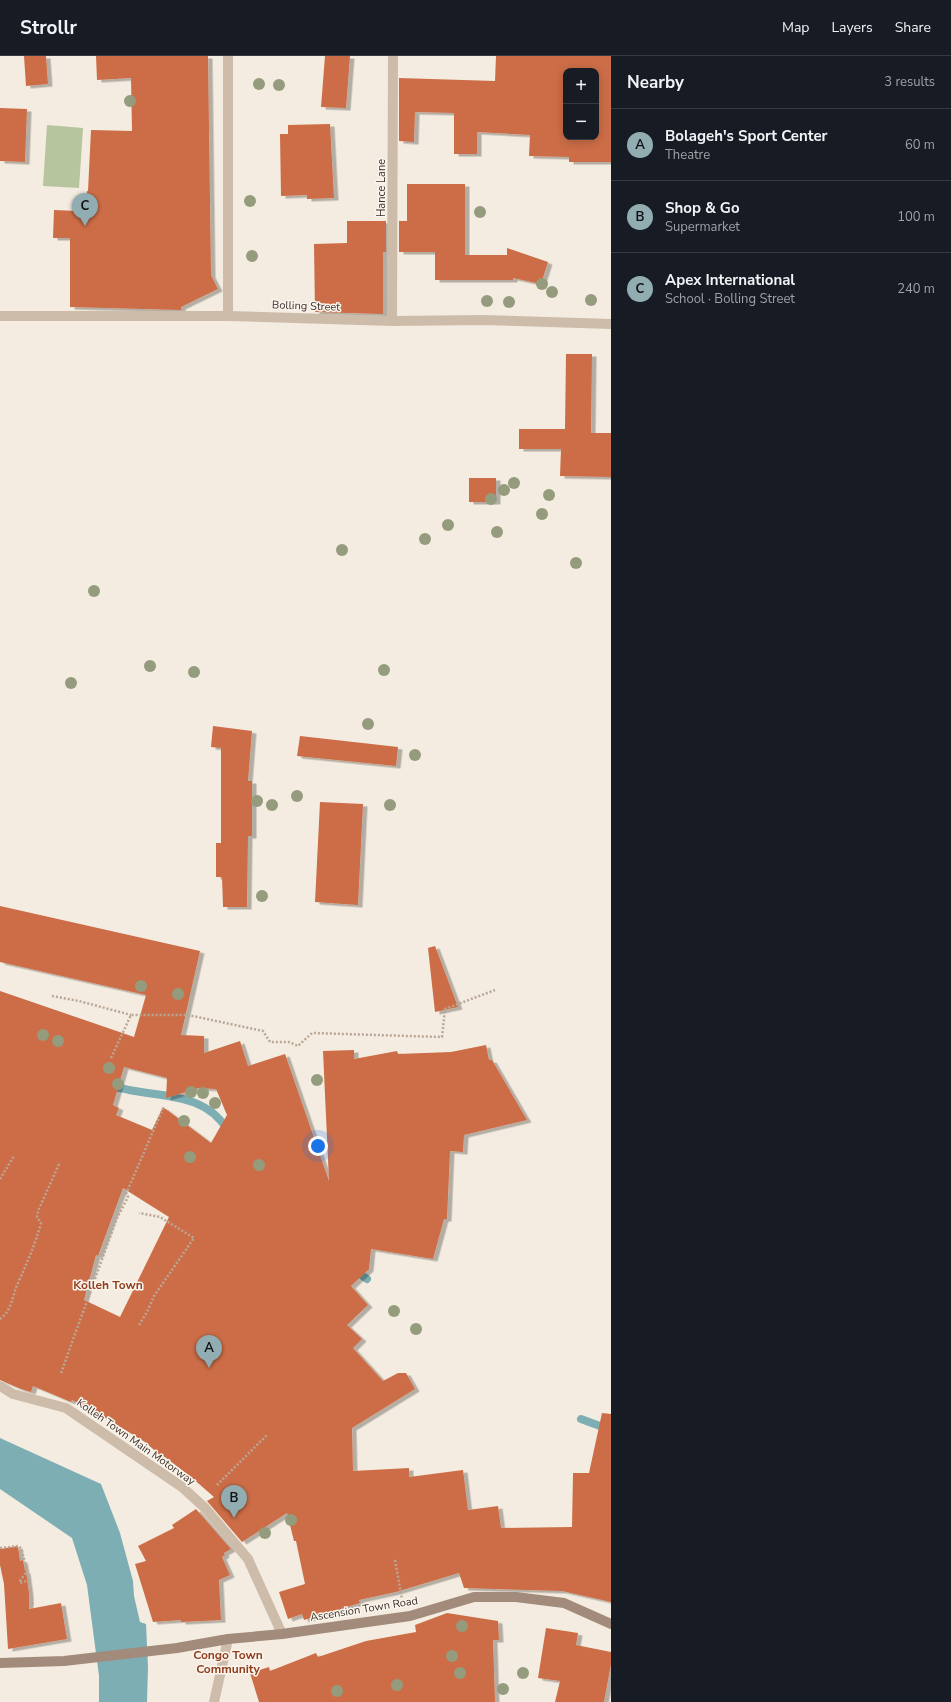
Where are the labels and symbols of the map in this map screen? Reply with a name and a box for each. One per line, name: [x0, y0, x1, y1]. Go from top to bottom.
street label: Hance Lane: [374, 159, 389, 217]
pin: C: [72, 193, 98, 226]
street label: Bolling Street: [272, 297, 340, 315]
your location: [308, 1136, 328, 1156]
district label: Kolleh Town: [73, 1277, 143, 1293]
pin: A: [196, 1335, 222, 1368]
street label: Kolleh Town Main Motorway: [74, 1395, 199, 1489]
pin: B: [221, 1485, 247, 1518]
street label: Ascension Town Road: [309, 1593, 419, 1625]
district label: Congo Town Community: [193, 1647, 263, 1677]

